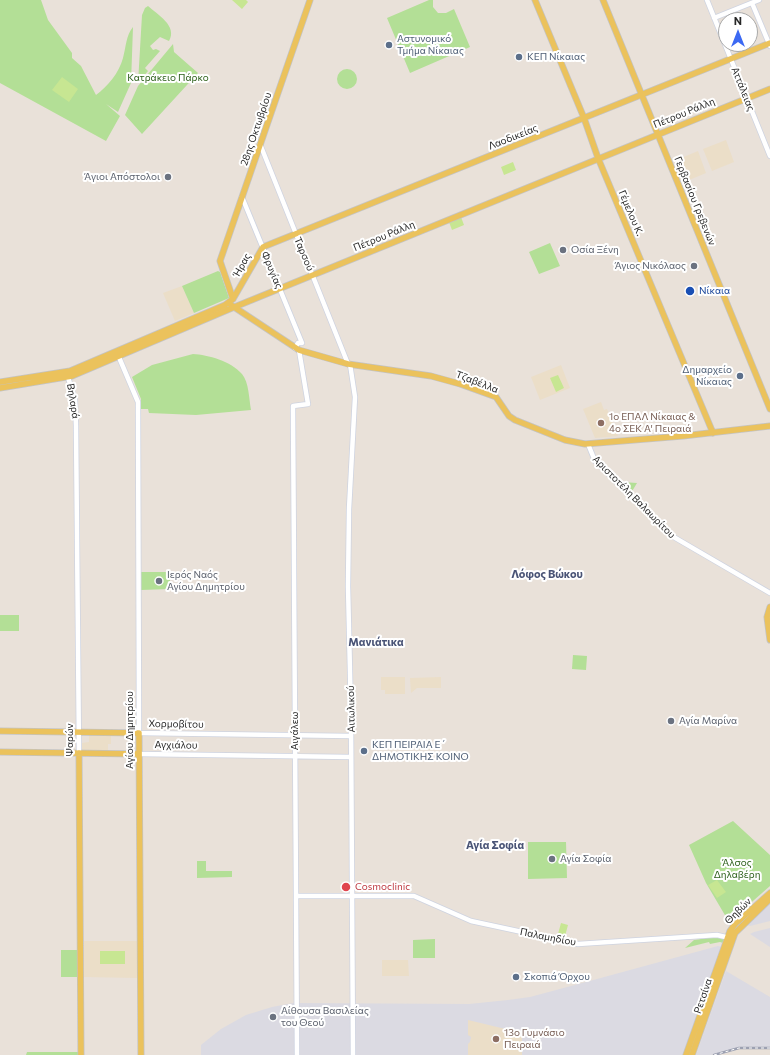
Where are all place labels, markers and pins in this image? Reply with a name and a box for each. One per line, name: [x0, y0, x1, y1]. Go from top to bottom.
place label: Αστυνομικό Τμήμα Νίκαιας: [397, 33, 464, 56]
marker: Αστυνομικό Τμήμα Νίκαιας: [384, 40, 394, 50]
place label: ΚΕΠ Νίκαιας: [527, 51, 585, 63]
marker: ΚΕΠ Νίκαιας: [514, 52, 524, 62]
place label: Άγιοι Απόστολοι: [84, 171, 160, 183]
marker: Άγιοι Απόστολοι: [163, 172, 173, 182]
place label: Οσία Ξένη: [571, 244, 619, 256]
marker: Οσία Ξένη: [558, 245, 568, 255]
place label: Άγιος Νικόλαος: [615, 260, 686, 272]
marker: Άγιος Νικόλαος: [689, 261, 699, 271]
marker: Νίκαια: [684, 285, 696, 297]
place label: Νίκαια: [699, 285, 730, 297]
place label: Δημαρχείο Νίκαιας: [682, 364, 732, 388]
marker: Δημαρχείο Νίκαιας: [735, 371, 745, 381]
place label: 1ο ΕΠΑΛ Νίκαιας & 4ο ΣΕΚ Α' Πειραιά: [609, 411, 696, 434]
marker: 1ο ΕΠΑΛ Νίκαιας & 4ο ΣΕΚ Α' Πειραιά: [596, 418, 606, 428]
place label: Ιερός Ναός Αγίου Δημητρίου: [167, 569, 245, 592]
marker: Ιερός Ναός Αγίου Δημητρίου: [154, 576, 164, 586]
place label: Αγία Μαρίνα: [679, 715, 737, 727]
marker: Αγία Μαρίνα: [666, 716, 676, 726]
place label: ΚΕΠ ΠΕΙΡΑΙΑ Ε΄ ΔΗΜΟΤΙΚΗΣ ΚΟΙΝΟ: [372, 739, 469, 762]
marker: ΚΕΠ ΠΕΙΡΑΙΑ Ε΄ ΔΗΜΟΤΙΚΗΣ ΚΟΙΝΟ: [359, 746, 369, 756]
place label: Αγία Σοφία: [560, 853, 611, 865]
marker: Αγία Σοφία: [547, 854, 557, 864]
marker: Cosmoclinic: [340, 881, 352, 893]
place label: Cosmoclinic: [355, 881, 410, 893]
place label: Σκοπιά Όρχου: [524, 971, 590, 983]
marker: Σκοπιά Όρχου: [511, 972, 521, 982]
place label: Αίθουσα Βασιλείας του Θεού: [281, 1005, 369, 1028]
marker: Αίθουσα Βασιλείας του Θεού: [268, 1012, 278, 1022]
place label: 13ο Γυμνάσιο Πειραιά: [504, 1027, 565, 1050]
marker: 13ο Γυμνάσιο Πειραιά: [491, 1034, 501, 1044]

